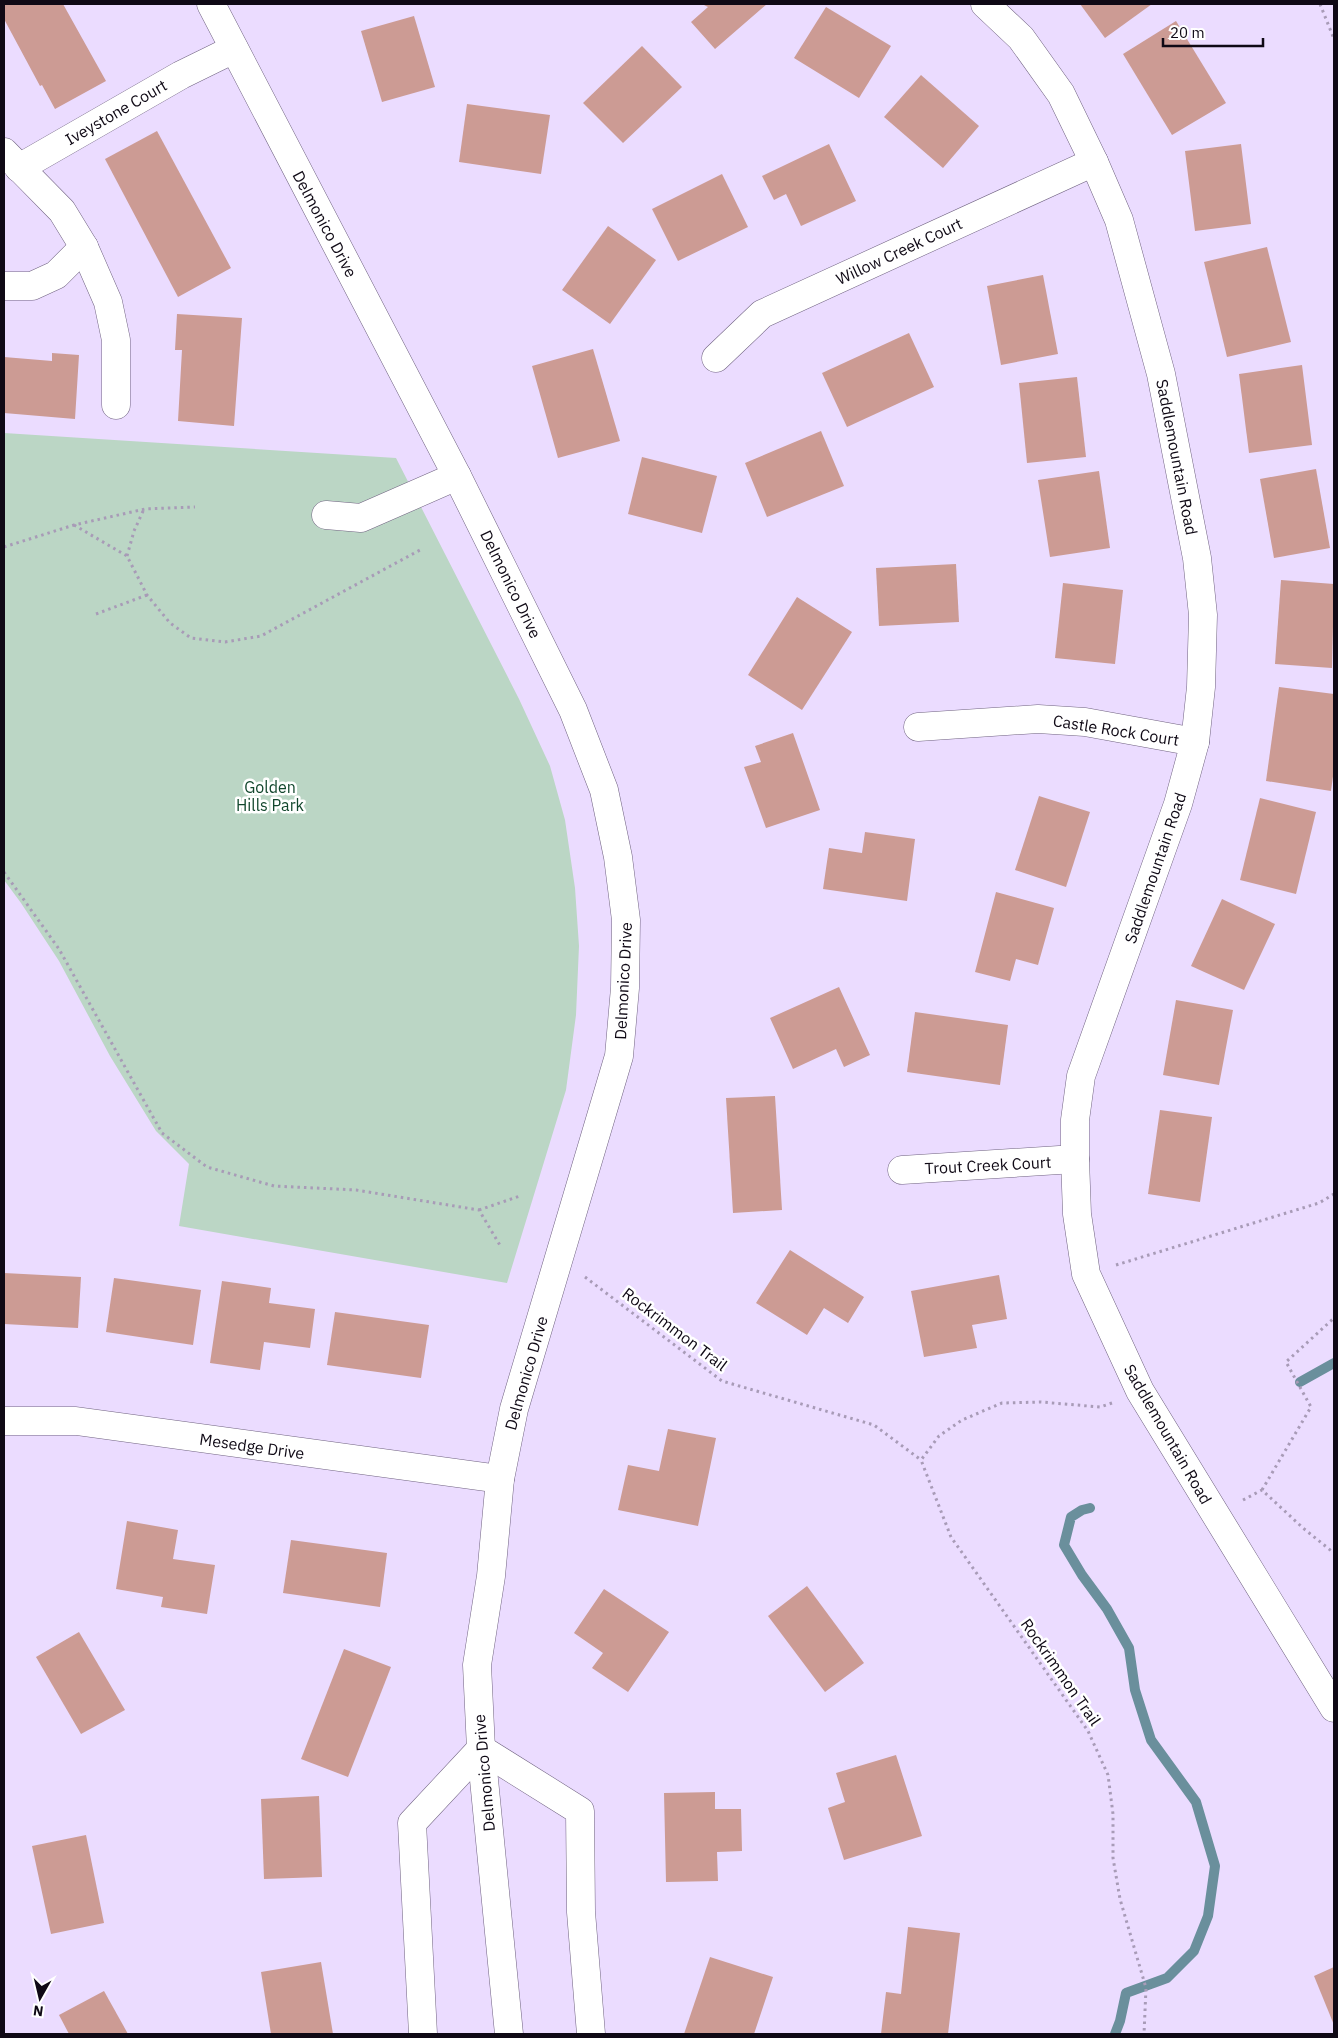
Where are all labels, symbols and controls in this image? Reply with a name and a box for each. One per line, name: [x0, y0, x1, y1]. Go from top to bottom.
scale bar: [1163, 15, 1263, 47]
text: 20 m: [1170, 23, 1205, 42]
street label: Iveystone Court: [62, 75, 170, 149]
street label: Delmonico Drive: [289, 167, 362, 281]
street label: Willow Creek Court: [833, 213, 965, 289]
street label: Saddlemountain Road: [1152, 377, 1202, 537]
street label: Delmonico Drive: [476, 527, 546, 641]
street label: Castle Rock Court: [1051, 710, 1181, 750]
park label: Golden Hills Park: [236, 777, 305, 815]
street label: Saddlemountain Road: [1120, 790, 1190, 946]
street label: Delmonico Drive: [610, 921, 636, 1040]
street label: Trout Creek Court: [924, 1152, 1052, 1178]
street label: Rockrimmon Trail: [619, 1283, 731, 1375]
street label: Delmonico Drive: [500, 1313, 552, 1432]
street label: Saddlemountain Road: [1120, 1360, 1216, 1508]
street label: Mesedge Drive: [198, 1429, 306, 1463]
street label: Rockrimmon Trail: [1017, 1615, 1105, 1729]
street label: Delmonico Drive: [469, 1713, 499, 1833]
north arrow: [15, 1973, 65, 2023]
text: N: [32, 2001, 44, 2020]

